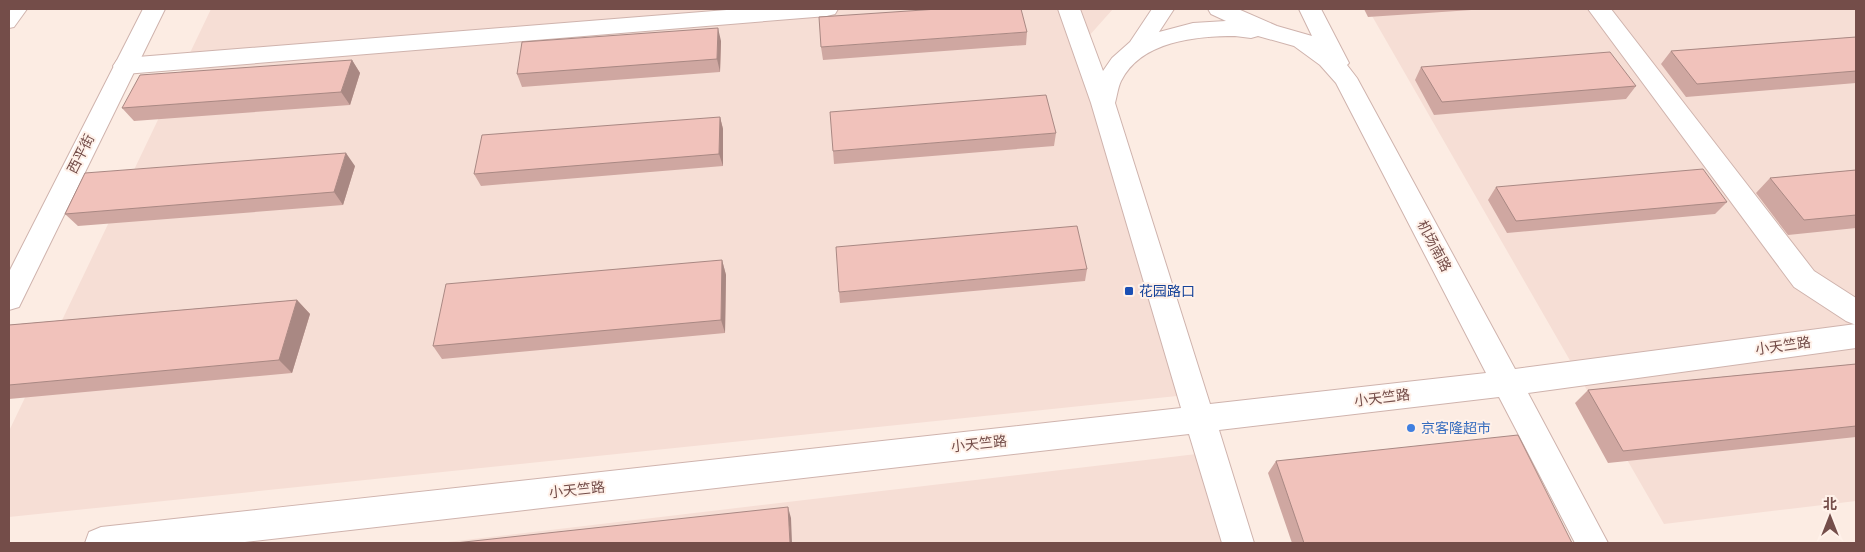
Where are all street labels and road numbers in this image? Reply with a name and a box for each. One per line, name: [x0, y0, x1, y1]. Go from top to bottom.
street label: 西平街: [64, 131, 98, 177]
street label: 机场南路: [1413, 217, 1455, 275]
street label: 小天竺路: [1754, 334, 1812, 358]
street label: 小天竺路: [1353, 386, 1411, 410]
street label: 小天竺路: [950, 433, 1008, 455]
street label: 小天竺路: [548, 479, 606, 501]

